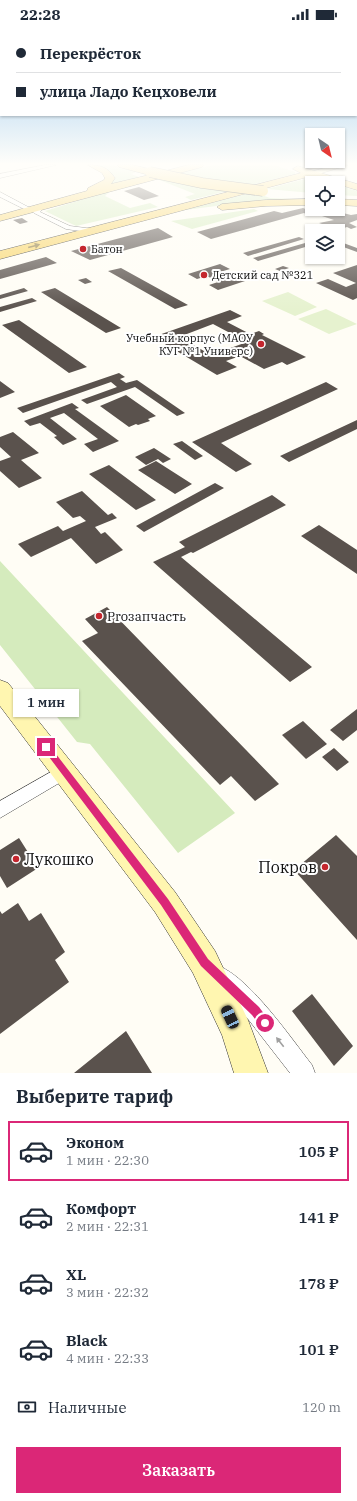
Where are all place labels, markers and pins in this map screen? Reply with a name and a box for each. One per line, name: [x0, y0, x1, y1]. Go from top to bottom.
place label: Батон: [91, 242, 123, 256]
marker: Батон: [78, 244, 88, 254]
place label: Детский сад №321: [212, 268, 313, 282]
marker: Детский сад №321: [199, 270, 209, 280]
place label: Учебный корпус (МАОУ КУГ №1 Универс): [126, 331, 254, 358]
marker: Учебный корпус (МАОУ КУГ №1 Универс): [256, 339, 266, 349]
place label: Proзапчасть: [107, 608, 186, 625]
marker: Proзапчасть: [94, 611, 104, 621]
place label: Лукошко: [24, 849, 94, 869]
marker: Лукошко: [11, 854, 21, 864]
place label: Покров: [258, 857, 317, 877]
marker: Покров: [320, 862, 330, 872]

